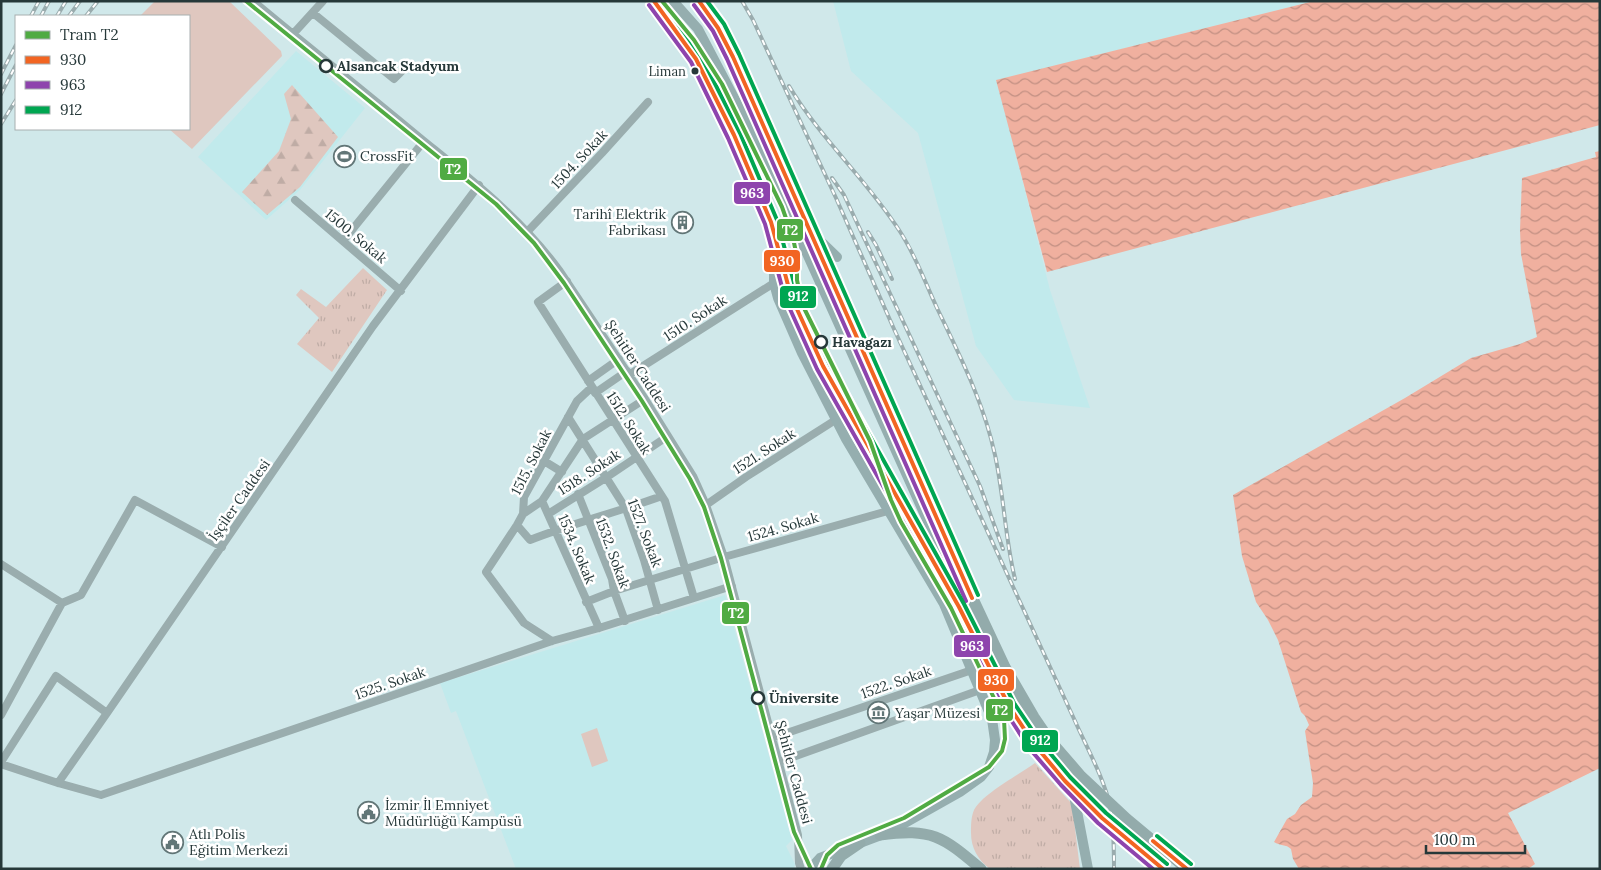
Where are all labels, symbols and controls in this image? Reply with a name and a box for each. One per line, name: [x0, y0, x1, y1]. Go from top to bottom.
legend: [15, 15, 190, 130]
text: Tram T2: [60, 25, 119, 44]
text: 930: [60, 50, 86, 69]
place label: Alsancak Stadyum: [337, 57, 459, 75]
marker: Alsancak Stadyum: [319, 59, 333, 73]
place label: Liman: [649, 63, 686, 80]
marker: Liman: [690, 66, 700, 76]
text: 963: [60, 75, 86, 94]
text: 912: [60, 100, 82, 119]
street label: 1504. Sokak: [547, 125, 611, 192]
sports icon: CrossFit: [332, 144, 356, 168]
place label: CrossFit: [360, 147, 414, 165]
line badge: T2: [439, 157, 468, 181]
text: T2: [445, 160, 461, 178]
line badge: 963: [733, 181, 771, 205]
text: 963: [740, 184, 764, 202]
street label: 1500. Sokak: [321, 205, 391, 267]
place label: Tarihî Elektrik Fabrikası: [574, 205, 666, 239]
building icon: Tarihî Elektrik Fabrikası: [670, 210, 694, 234]
line badge: T2: [776, 218, 804, 242]
text: T2: [782, 221, 798, 239]
line badge: 930: [763, 249, 801, 273]
text: 930: [770, 252, 794, 270]
line badge: 912: [779, 285, 817, 309]
text: 912: [787, 287, 809, 305]
street label: 1510. Sokak: [660, 291, 730, 345]
street label: Şehitler Caddesi: [601, 316, 675, 416]
place label: Havagazı: [832, 333, 892, 351]
marker: Havagazı: [814, 335, 828, 349]
street label: 1512. Sokak: [603, 388, 656, 458]
street label: 1521. Sokak: [729, 424, 799, 478]
street label: 1515. Sokak: [507, 426, 555, 498]
street label: 1518. Sokak: [554, 445, 624, 499]
street label: İşçiler Caddesi: [204, 456, 274, 544]
street label: 1527. Sokak: [624, 496, 666, 570]
street label: 1524. Sokak: [745, 508, 821, 546]
street label: 1534. Sokak: [554, 512, 600, 587]
street label: 1532. Sokak: [592, 515, 634, 591]
line badge: T2: [721, 601, 750, 625]
text: T2: [728, 604, 744, 622]
line badge: 963: [953, 634, 991, 658]
text: 963: [960, 637, 984, 655]
street label: 1522. Sokak: [858, 661, 934, 702]
street label: 1525. Sokak: [352, 662, 428, 703]
line badge: 930: [977, 668, 1015, 692]
text: 930: [984, 671, 1008, 689]
place label: Üniversite: [769, 689, 839, 707]
marker: Üniversite: [751, 691, 765, 705]
line badge: T2: [985, 698, 1014, 722]
museum icon: Yaşar Müzesi: [867, 701, 891, 725]
text: T2: [992, 701, 1008, 719]
place label: Yaşar Müzesi: [894, 704, 980, 722]
street label: Şehitler Caddesi: [772, 718, 816, 826]
line badge: 912: [1021, 729, 1059, 753]
text: 912: [1029, 731, 1051, 749]
place label: İzmir İl Emniyet Müdürlüğü Kampüsü: [385, 796, 522, 830]
public building icon: İzmir İl Emniyet Müdürlüğü Kampüsü: [357, 801, 381, 825]
scale bar: [1426, 822, 1525, 854]
place label: Atlı Polis Eğitim Merkezi: [188, 825, 288, 859]
public building icon: Atlı Polis Eğitim Merkezi: [161, 830, 185, 854]
text: 100 m: [1434, 830, 1475, 849]

